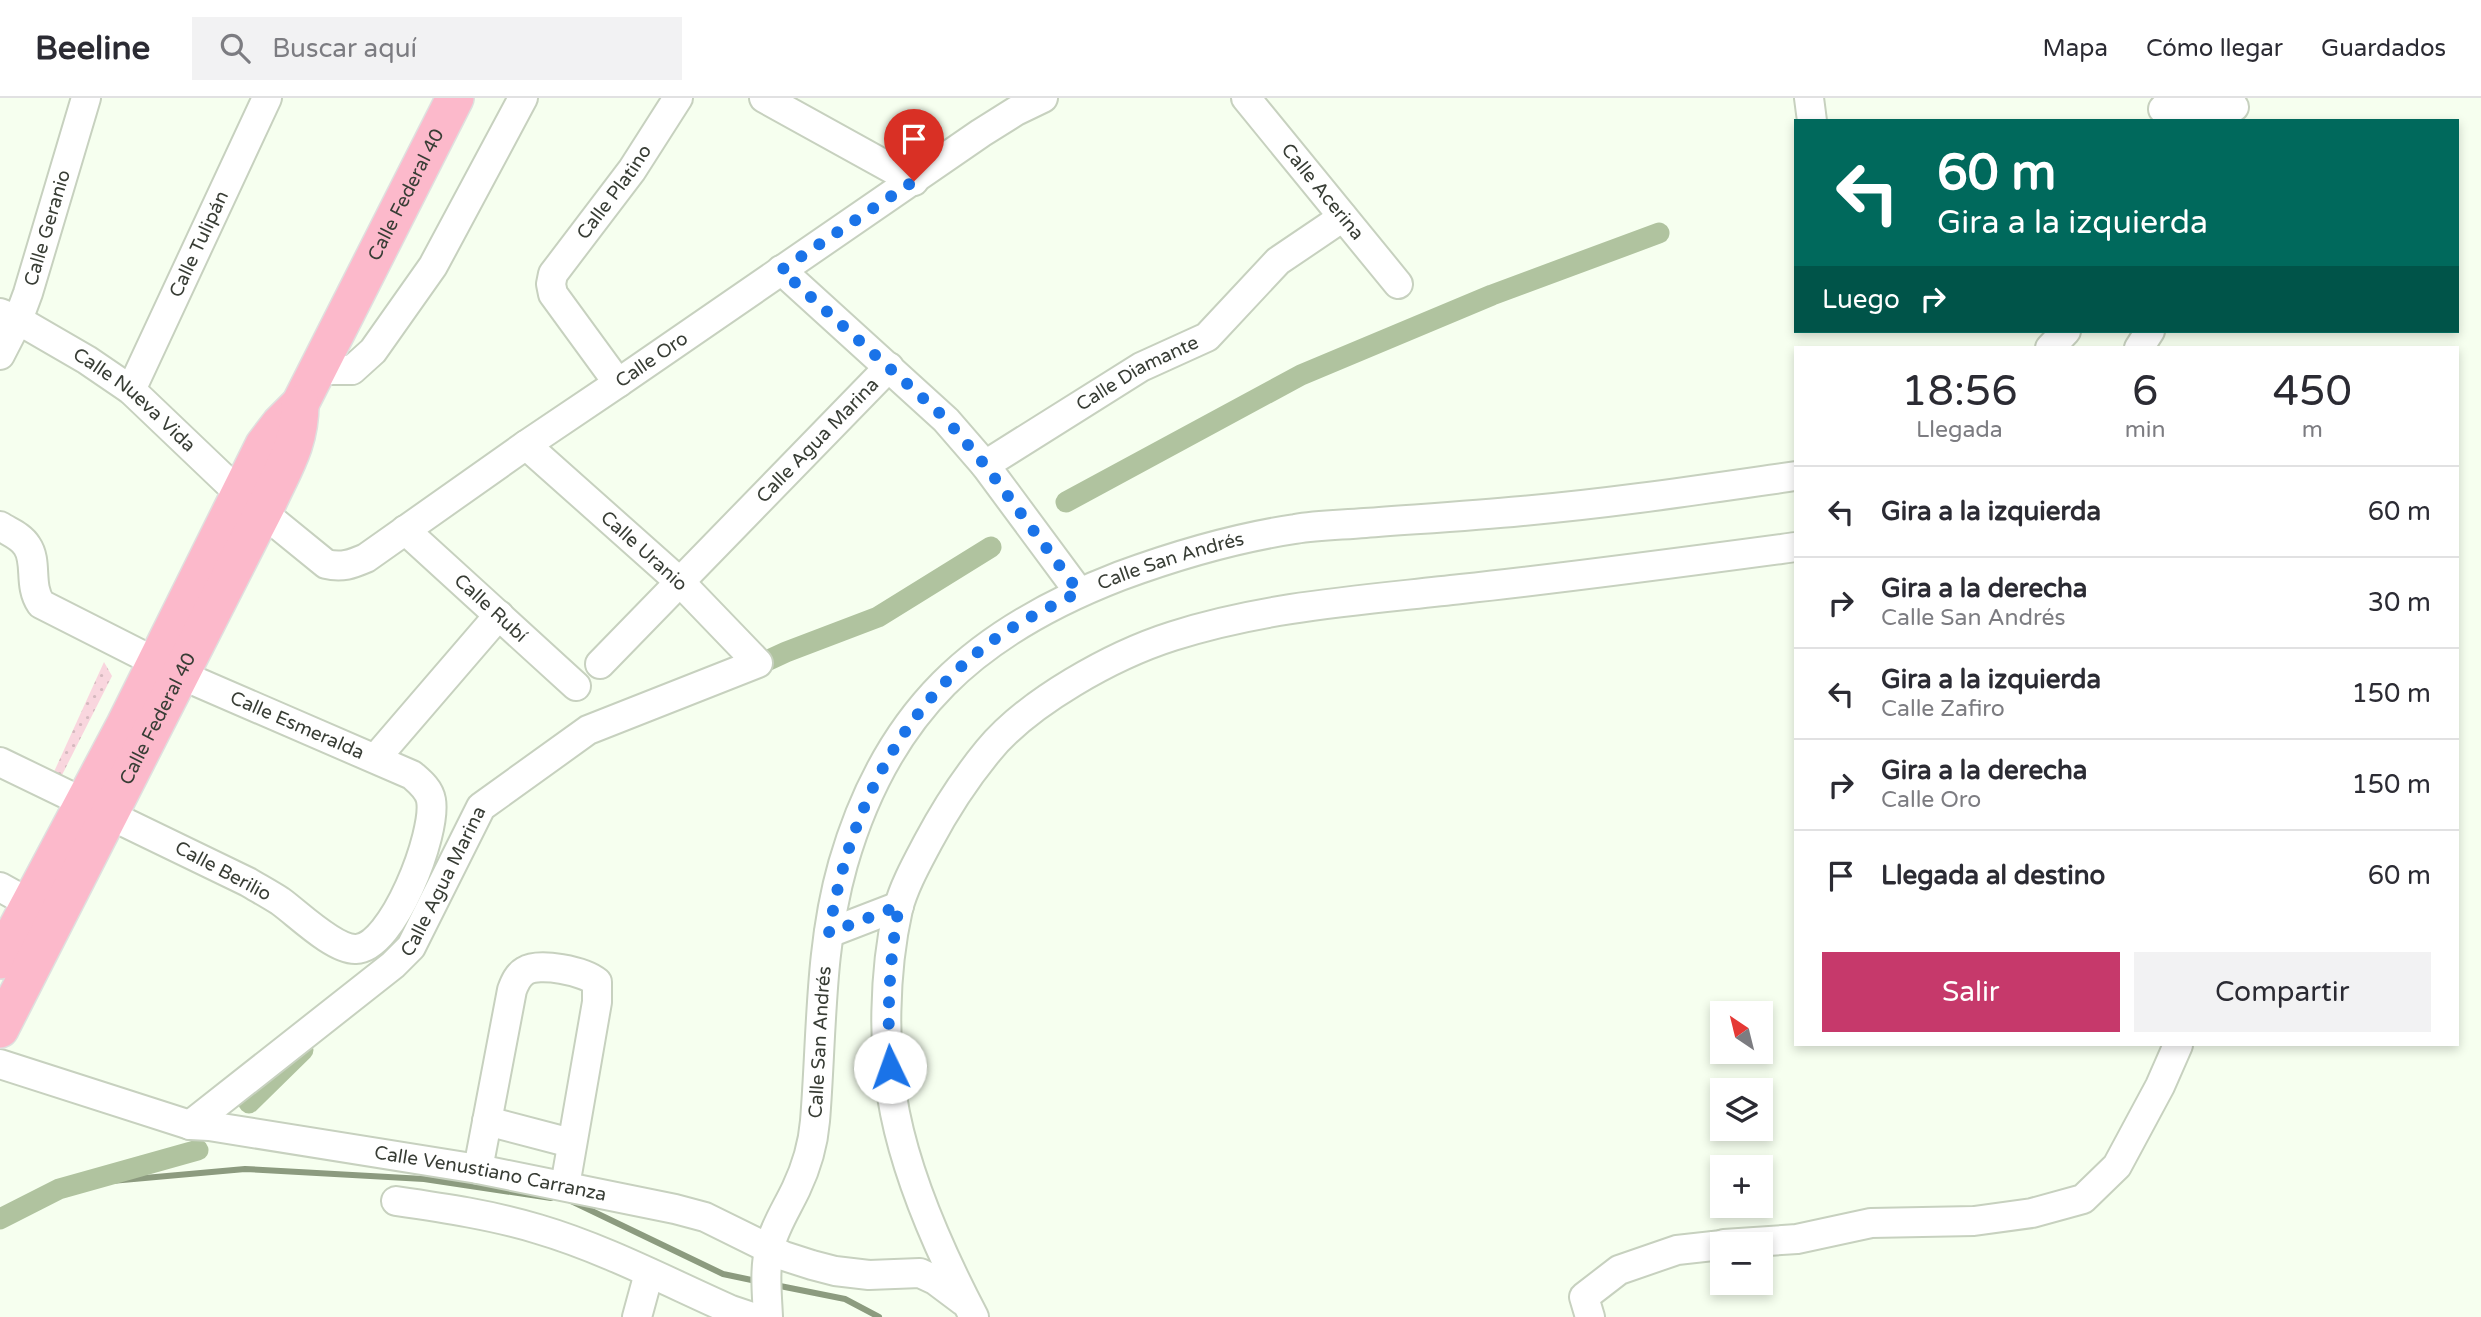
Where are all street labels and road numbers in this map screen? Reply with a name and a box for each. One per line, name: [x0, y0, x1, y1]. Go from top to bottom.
street label: Calle Federal 40: [363, 125, 449, 264]
street label: Calle Acerina: [1277, 139, 1368, 244]
street label: Calle Platino: [572, 141, 656, 244]
street label: Calle Geranio: [20, 167, 75, 289]
street label: Calle Tulipán: [165, 187, 233, 301]
street label: Calle Oro: [611, 327, 692, 392]
street label: Calle Diamante: [1072, 331, 1202, 416]
street label: Calle Nueva Vida: [69, 343, 200, 457]
street label: Calle Agua Marina: [752, 373, 883, 507]
street label: Calle Uranio: [596, 506, 692, 596]
street label: Calle San Andrés: [1094, 528, 1246, 595]
street label: Calle Rubí: [450, 569, 532, 647]
street label: Calle Federal 40: [115, 649, 200, 788]
street label: Calle Esmeralda: [227, 687, 368, 764]
street label: Calle Agua Marina: [396, 803, 491, 962]
street label: Calle Berilio: [171, 836, 275, 906]
street label: Calle San Andrés: [804, 965, 836, 1119]
street label: Calle Venustiano Carranza: [373, 1142, 608, 1206]

